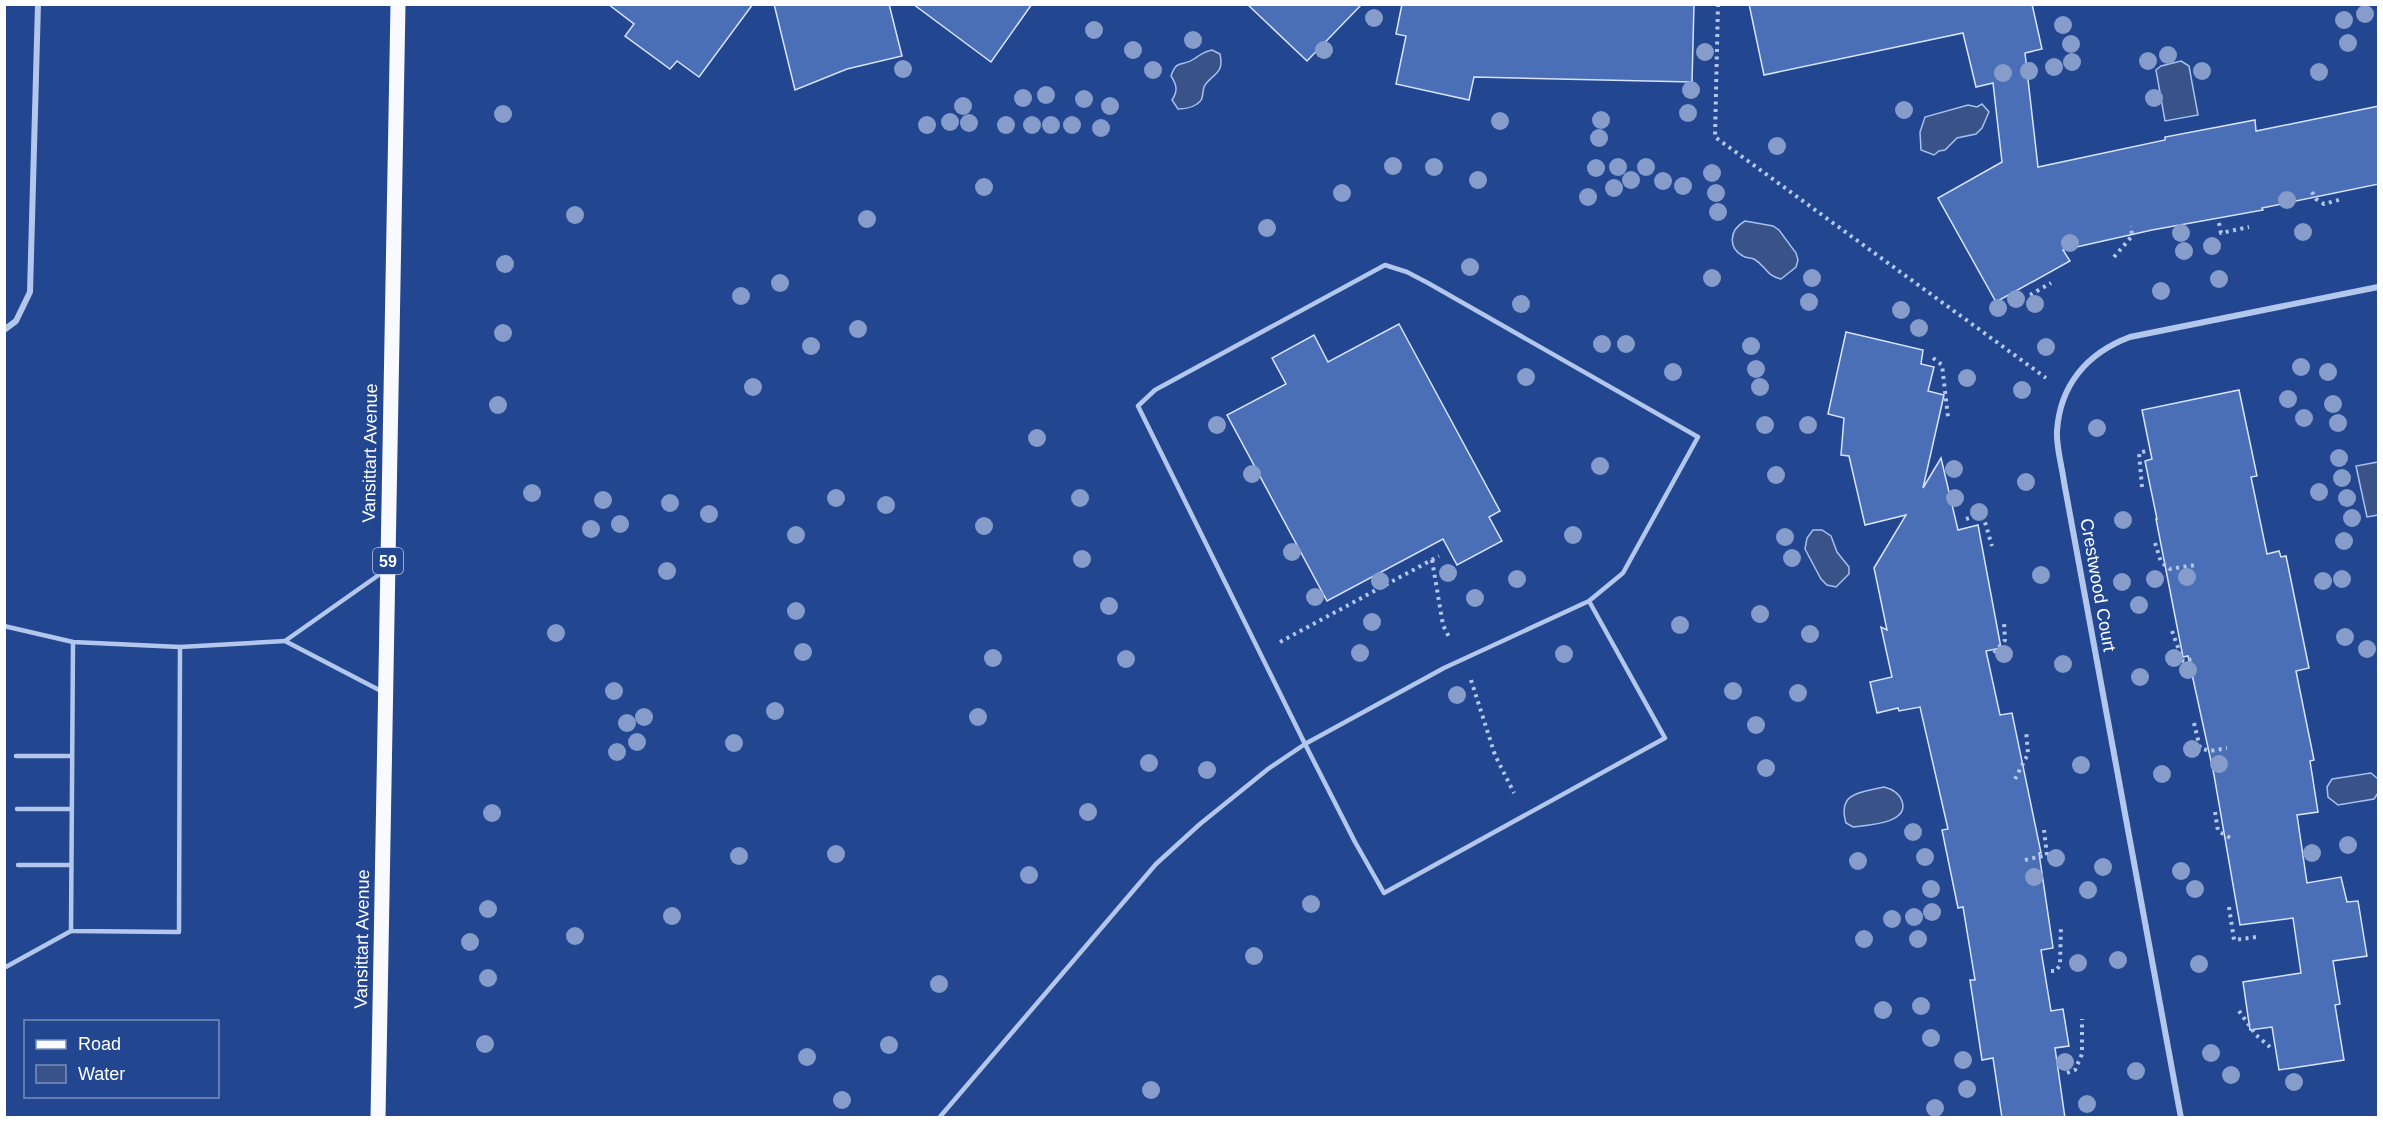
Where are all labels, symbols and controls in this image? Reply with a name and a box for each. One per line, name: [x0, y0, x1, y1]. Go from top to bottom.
street label: Vansittart Avenue: [359, 383, 381, 523]
street label: Crestwood Court: [2076, 517, 2120, 653]
road number: 59: [373, 548, 403, 574]
street label: Vansittart Avenue: [351, 869, 373, 1009]
legend: [24, 1020, 219, 1098]
text: Road: [78, 1034, 121, 1054]
text: Water: [78, 1064, 125, 1084]

